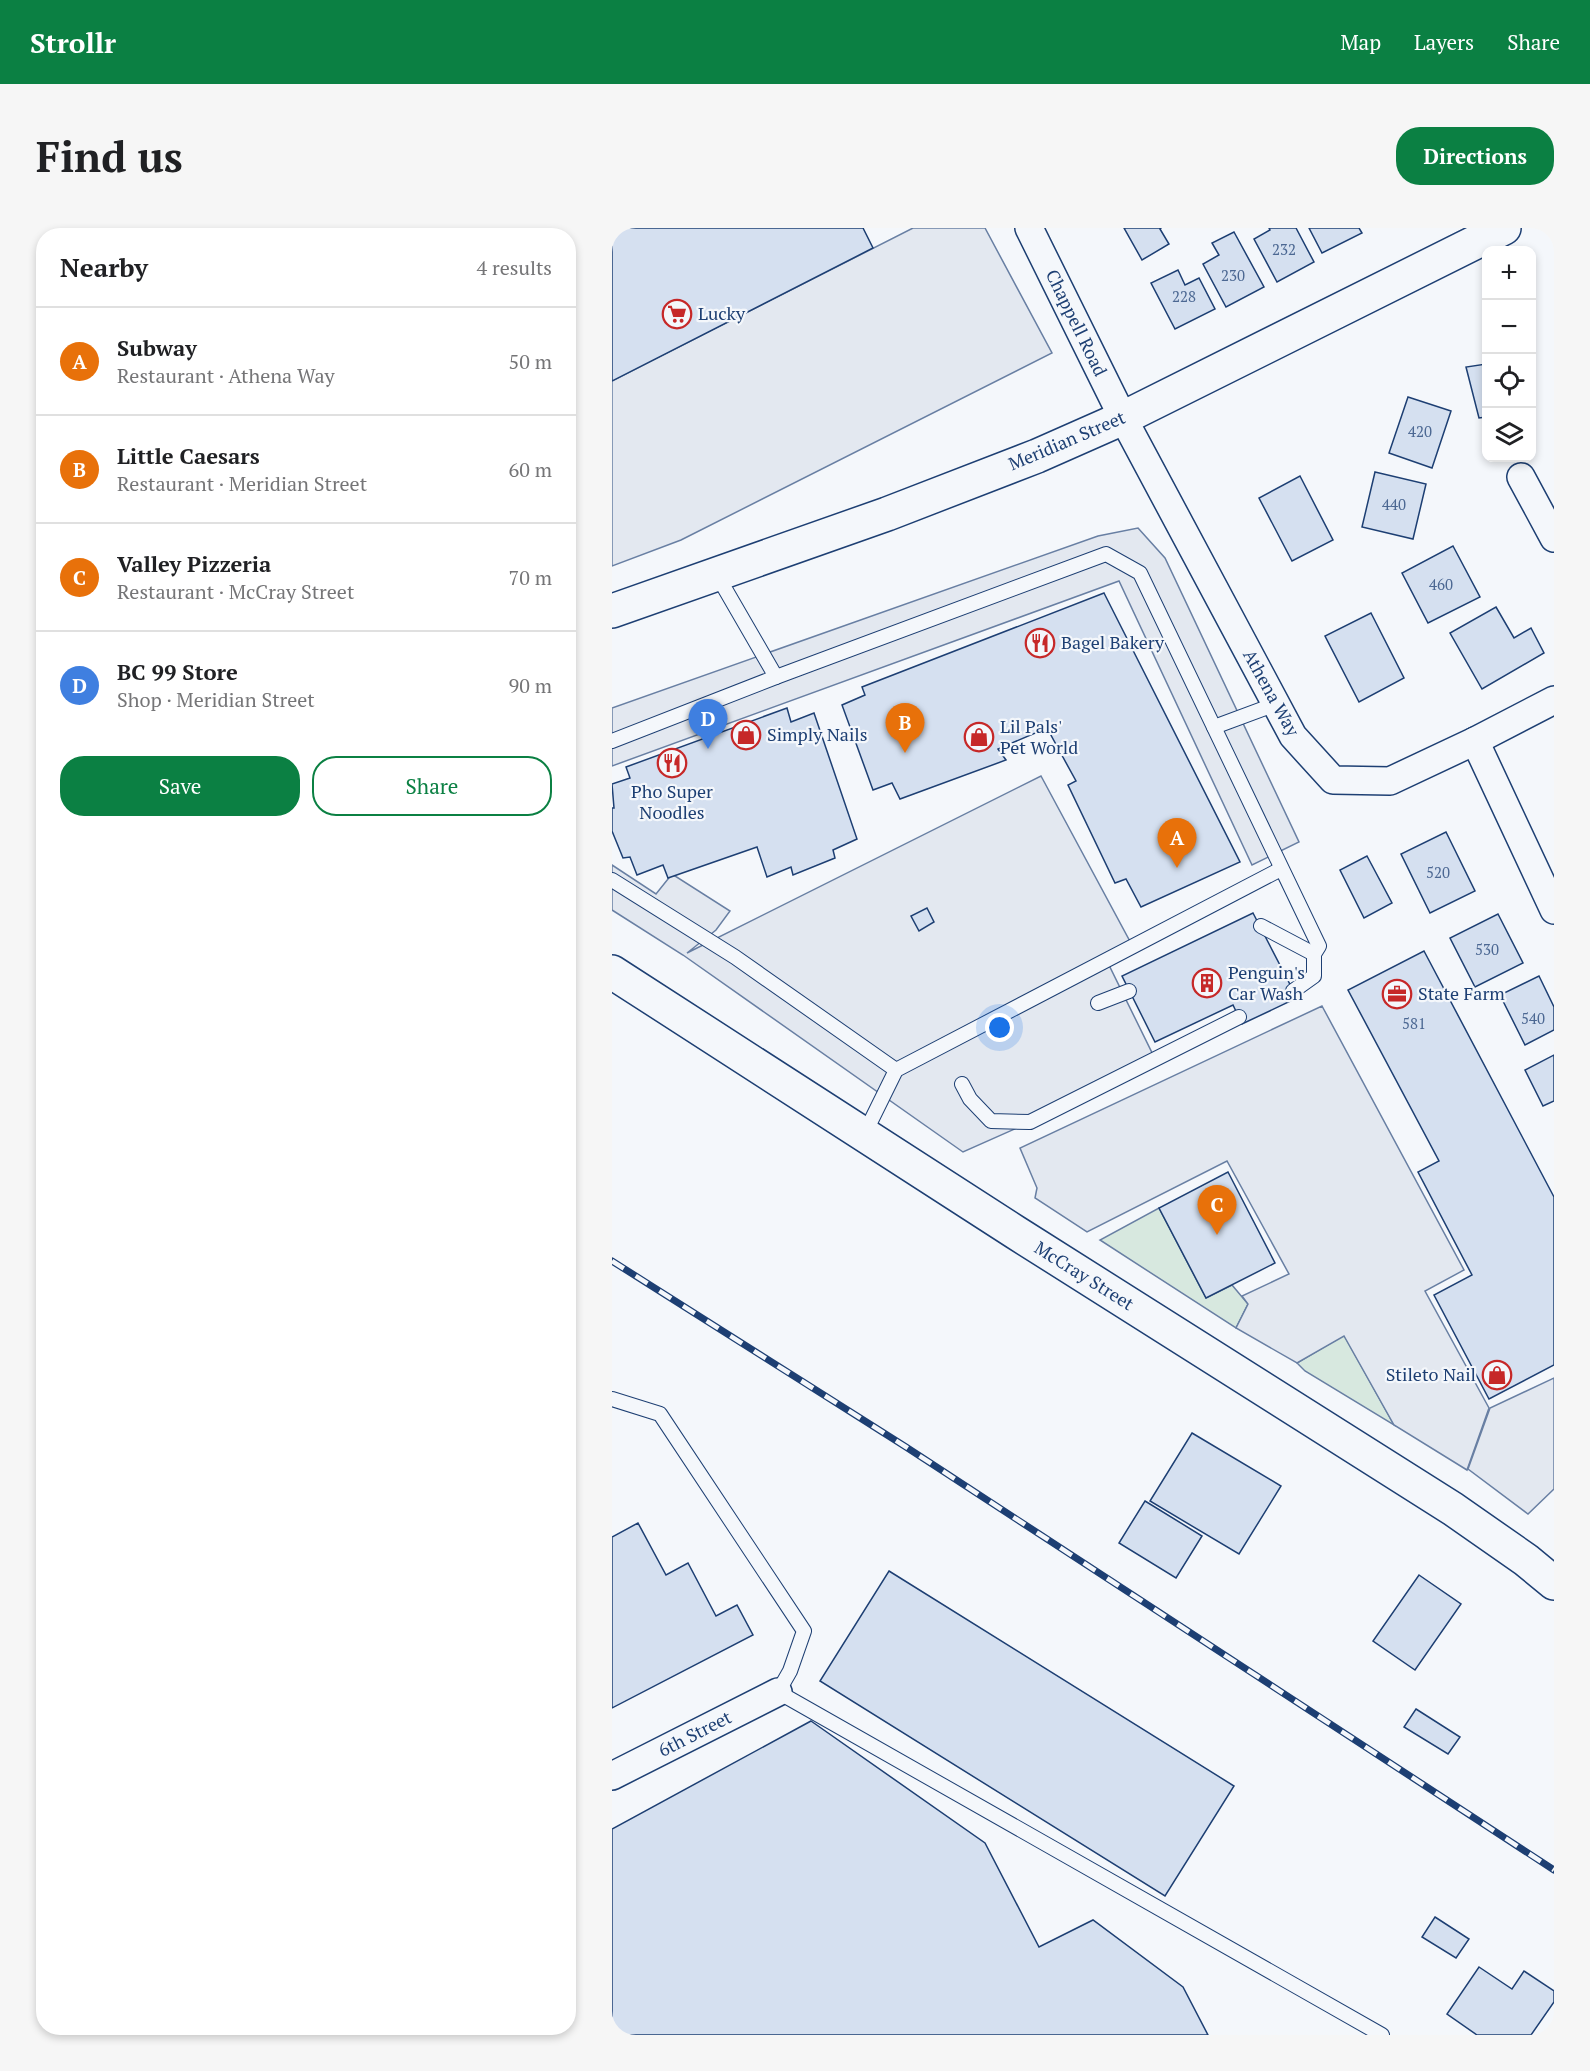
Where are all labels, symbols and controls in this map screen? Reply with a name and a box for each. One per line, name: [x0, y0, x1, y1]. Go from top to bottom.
text: Strollr: [30, 24, 116, 61]
text: Map: [1340, 28, 1381, 56]
text: Layers: [1414, 28, 1474, 56]
text: Share: [1507, 28, 1560, 56]
button: Directions: [1396, 127, 1554, 185]
text: Find us: [36, 128, 183, 184]
house number: 232: [1272, 239, 1296, 259]
map controls: [1482, 246, 1536, 462]
button: +: [1482, 246, 1536, 300]
text: Nearby: [60, 250, 148, 284]
text: 4 results: [477, 254, 552, 281]
street label: Chappell Road: [1041, 265, 1113, 380]
house number: 230: [1221, 265, 1245, 285]
house number: 228: [1172, 286, 1196, 306]
supermarket icon: Lucky: [661, 298, 693, 330]
button: −: [1482, 300, 1536, 354]
place label: Lucky: [698, 301, 746, 325]
text: Subway: [117, 333, 197, 362]
text: A: [72, 348, 87, 375]
text: 50 m: [509, 348, 552, 375]
button: locate: [1482, 354, 1536, 408]
text: Restaurant · Athena Way: [117, 362, 335, 389]
street label: Meridian Street: [1005, 405, 1129, 475]
button: layers: [1482, 408, 1536, 462]
house number: 420: [1408, 421, 1432, 441]
text: Little Caesars: [117, 441, 260, 470]
text: B: [73, 456, 86, 483]
text: 60 m: [509, 456, 552, 483]
text: Restaurant · Meridian Street: [117, 470, 367, 497]
house number: 440: [1382, 494, 1406, 514]
text: Valley Pizzeria: [117, 549, 271, 578]
text: C: [73, 564, 86, 591]
text: 70 m: [509, 564, 552, 591]
house number: 460: [1429, 574, 1453, 594]
text: Restaurant · McCray Street: [117, 578, 354, 605]
restaurant icon: Bagel Bakery: [1024, 627, 1056, 659]
place label: Bagel Bakery: [1061, 630, 1165, 654]
street label: Athena Way: [1238, 645, 1306, 741]
text: BC 99 Store: [117, 657, 238, 686]
text: D: [72, 672, 87, 699]
text: 90 m: [509, 672, 552, 699]
text: Shop · Meridian Street: [117, 686, 315, 713]
pin: D: [688, 700, 728, 749]
pin: B: [886, 704, 924, 753]
place label: Lil Pals' Pet World: [1000, 714, 1078, 759]
shop icon: Simply Nails: [730, 719, 762, 751]
shop icon: Lil Pals' Pet World: [963, 721, 995, 753]
place label: Simply Nails: [767, 722, 868, 746]
restaurant icon: Pho Super Noodles: [656, 747, 688, 779]
button: Save: [60, 756, 300, 816]
button: Share: [312, 756, 552, 816]
place label: Pho Super Noodles: [631, 779, 713, 824]
pin: A: [1158, 818, 1196, 868]
house number: 520: [1426, 862, 1450, 882]
house number: 530: [1475, 939, 1499, 959]
place label: Penguin's Car Wash: [1228, 960, 1305, 1005]
building icon: Penguin's Car Wash: [1191, 967, 1223, 999]
office icon: State Farm: [1381, 978, 1413, 1010]
place label: State Farm: [1418, 981, 1505, 1005]
house number: 540: [1521, 1008, 1545, 1028]
your location: [985, 1013, 1014, 1042]
house number: 581: [1402, 1013, 1426, 1033]
pin: C: [1198, 1186, 1236, 1235]
street label: McCray Street: [1030, 1235, 1139, 1315]
shop icon: Stileto Nail: [1481, 1359, 1513, 1391]
place label: Stileto Nail: [1386, 1362, 1476, 1386]
street label: 6th Street: [654, 1704, 736, 1762]

